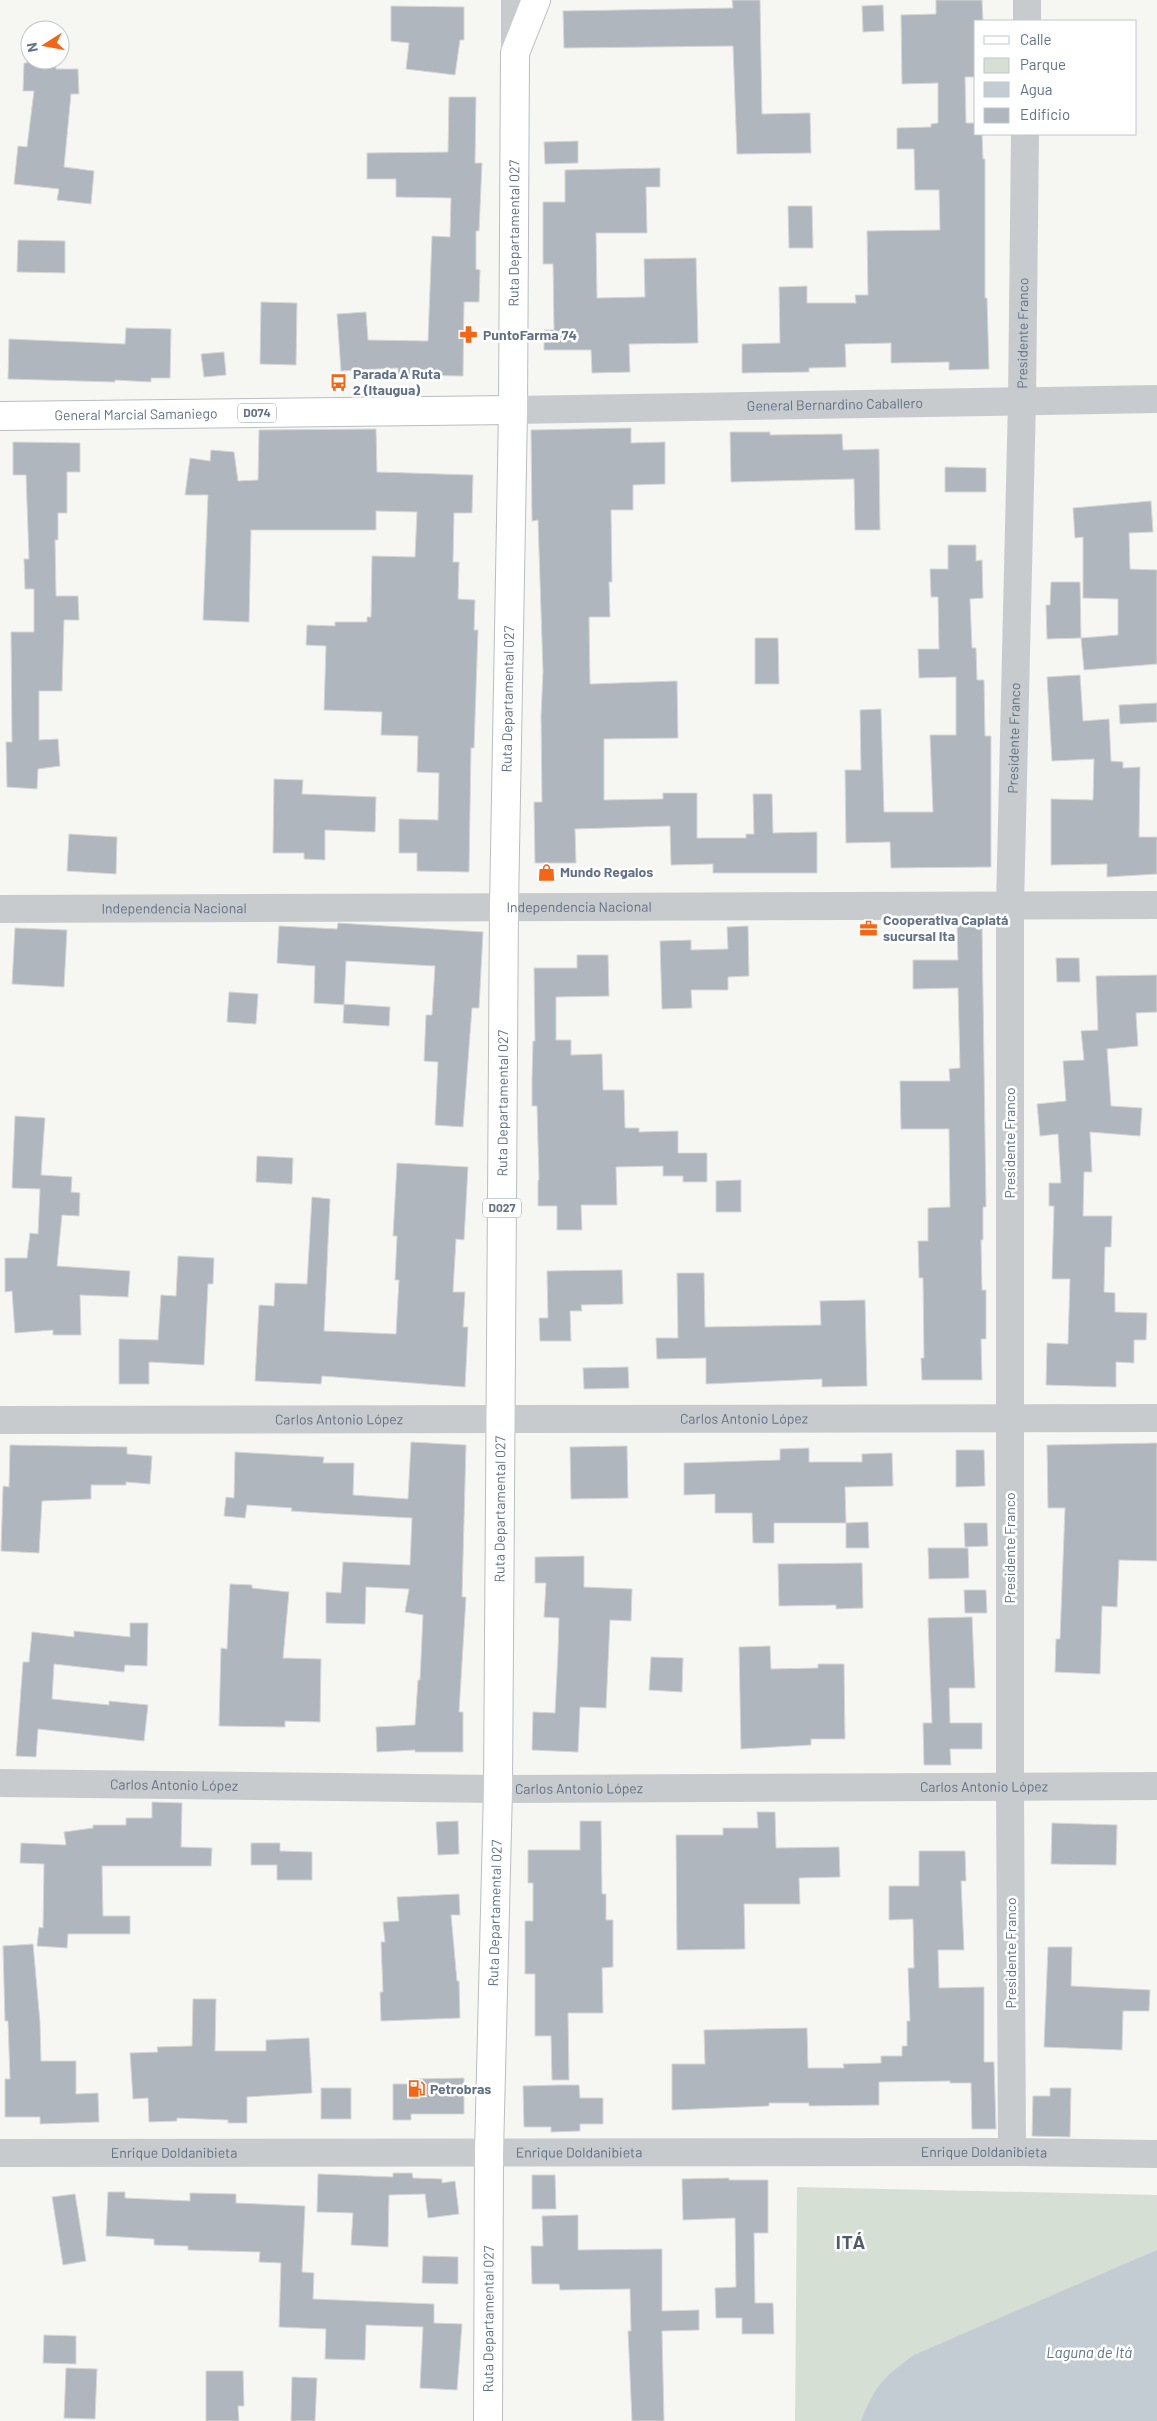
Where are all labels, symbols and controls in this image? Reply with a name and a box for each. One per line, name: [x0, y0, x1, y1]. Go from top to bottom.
north arrow: [20, 20, 70, 70]
legend: [974, 20, 1137, 135]
text: Calle: [1020, 30, 1052, 48]
text: N: [23, 41, 41, 54]
text: Parque: [1020, 55, 1066, 73]
text: Agua: [1020, 80, 1053, 98]
text: Edificio: [1020, 105, 1070, 123]
street label: Ruta Departamental 027: [505, 159, 522, 307]
street label: Presidente Franco: [1013, 277, 1031, 389]
pharmacy icon: PuntoFarma 74: [459, 325, 479, 345]
place label: PuntoFarma 74: [483, 326, 577, 343]
place label: Parada A Ruta 2 (Itaugua): [353, 365, 441, 398]
bus stop icon: Parada A Ruta 2 (Itaugua): [329, 372, 349, 392]
street label: General Bernardino Caballero: [747, 394, 923, 414]
road number: D074: [238, 403, 276, 422]
street label: General Marcial Samaniego: [54, 404, 218, 423]
street label: Ruta Departamental 027: [497, 625, 517, 773]
street label: Presidente Franco: [1004, 682, 1023, 794]
shop icon: Mundo Regalos: [536, 862, 556, 882]
place label: Mundo Regalos: [560, 863, 653, 880]
street label: Independencia Nacional: [506, 898, 652, 915]
street label: Independencia Nacional: [101, 899, 247, 917]
place label: Cooperativa Capiatá sucursal Ita: [883, 911, 1008, 944]
office icon: Cooperativa Capiatá sucursal Ita: [859, 918, 879, 938]
street label: Ruta Departamental 027: [493, 1029, 511, 1176]
street label: Presidente Franco: [1001, 1087, 1018, 1199]
road number: D027: [483, 1198, 521, 1218]
street label: Carlos Antonio López: [275, 1410, 403, 1428]
street label: Carlos Antonio López: [680, 1410, 808, 1427]
street label: Ruta Departamental 027: [490, 1435, 508, 1582]
street label: Presidente Franco: [1001, 1492, 1018, 1604]
street label: Carlos Antonio López: [110, 1775, 238, 1794]
street label: Carlos Antonio López: [920, 1777, 1048, 1795]
street label: Carlos Antonio López: [515, 1779, 643, 1797]
street label: Ruta Departamental 027: [484, 1839, 505, 1987]
street label: Presidente Franco: [1002, 1897, 1019, 2009]
fuel station icon: Petrobras: [406, 2079, 426, 2099]
place label: Petrobras: [430, 2080, 491, 2097]
street label: Enrique Doldanibieta: [516, 2143, 642, 2160]
street label: Enrique Doldanibieta: [921, 2143, 1047, 2160]
street label: Enrique Doldanibieta: [111, 2144, 237, 2161]
district label: ITÁ: [836, 2230, 866, 2253]
street label: Ruta Departamental 027: [479, 2245, 497, 2392]
water label: Laguna de Itá: [1046, 2343, 1132, 2361]

